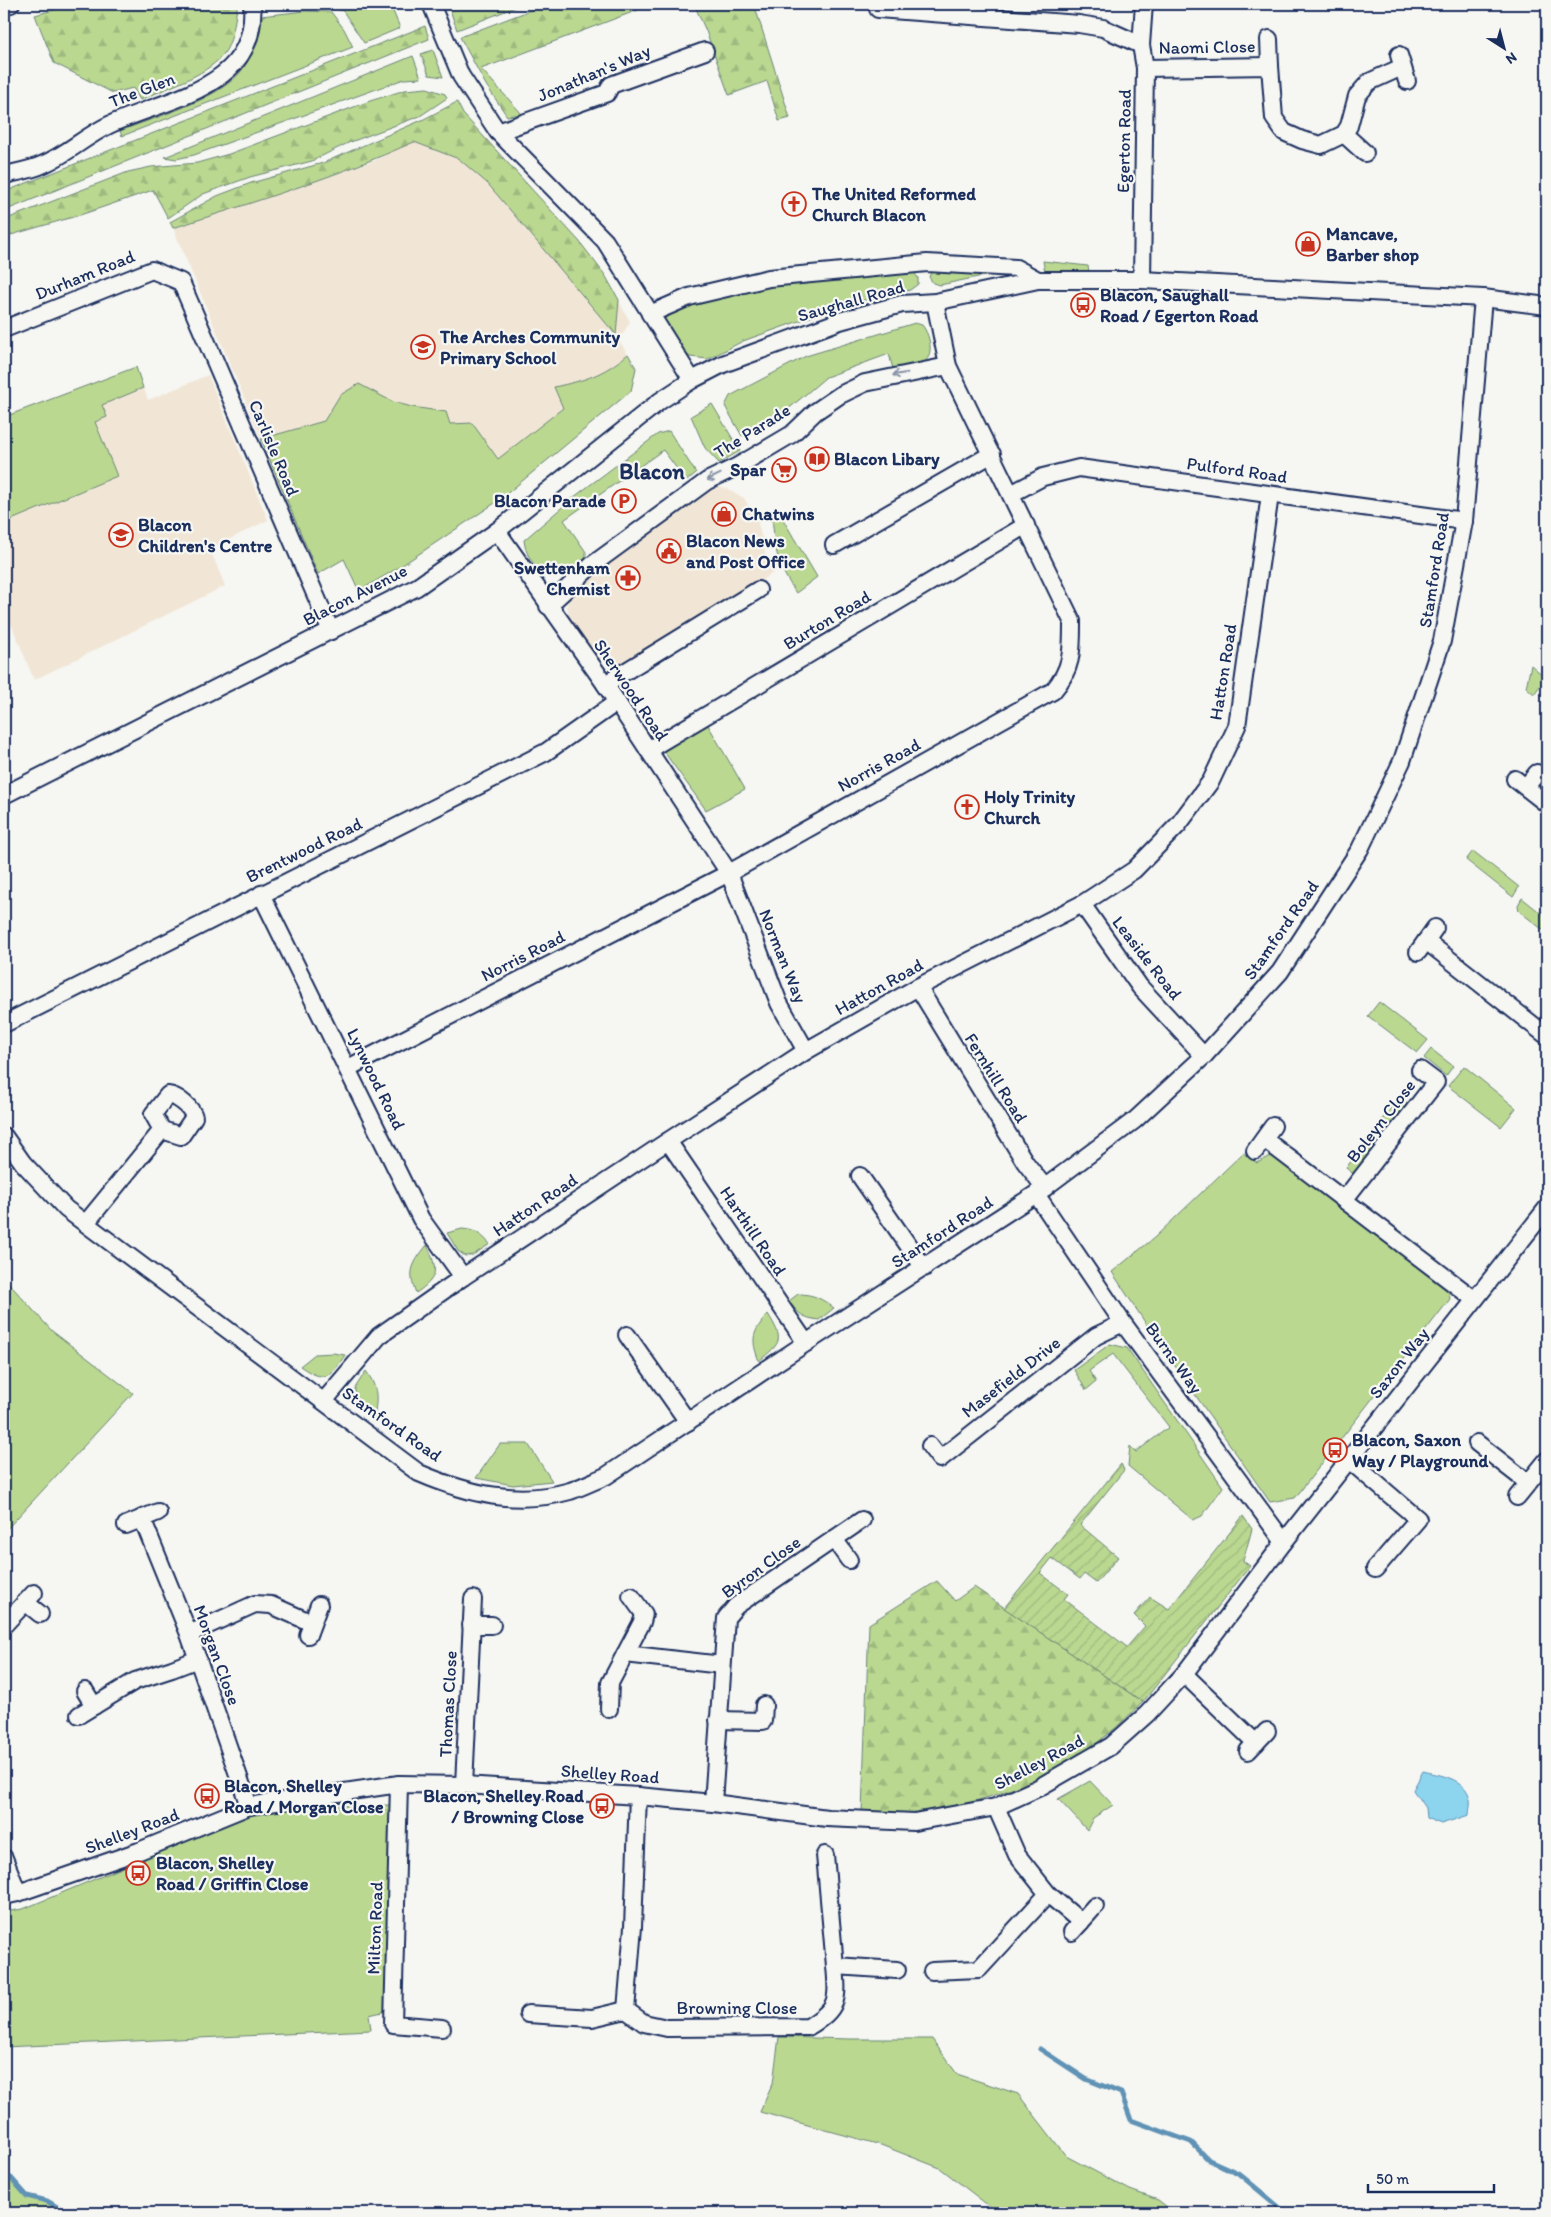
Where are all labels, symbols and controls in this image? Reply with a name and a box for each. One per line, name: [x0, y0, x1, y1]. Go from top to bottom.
north arrow: [1478, 22, 1528, 72]
street label: Naomi Close: [1158, 35, 1256, 59]
street label: Jonathan's Way: [534, 39, 654, 107]
text: N: [1503, 48, 1520, 68]
street label: The Glen: [106, 67, 178, 113]
street label: Egerton Road: [1112, 89, 1136, 193]
place label: The United Reformed Church Blacon: [811, 183, 976, 226]
church icon: The United Reformed Church Blacon: [781, 191, 807, 217]
place label: Mancave, Barber shop: [1326, 223, 1420, 266]
shop icon: Mancave, Barber shop: [1295, 231, 1321, 257]
street label: Durham Road: [32, 245, 138, 305]
street label: Saughall Road: [795, 275, 907, 327]
place label: Blacon, Saughall Road / Egerton Road: [1100, 284, 1259, 327]
bus stop icon: Blacon, Saughall Road / Egerton Road: [1070, 292, 1096, 318]
place label: The Arches Community Primary School: [439, 326, 620, 369]
school or university icon: The Arches Community Primary School: [410, 334, 436, 360]
one-way arrow: [893, 370, 909, 380]
street label: Carlisle Road: [244, 397, 304, 500]
street label: The Parade: [710, 399, 794, 463]
library icon: Blacon Libary: [804, 446, 830, 472]
place label: Blacon Libary: [834, 448, 940, 470]
street label: Pulford Road: [1185, 452, 1289, 488]
supermarket icon: Spar: [771, 457, 797, 483]
district label: Blacon: [619, 458, 685, 485]
place label: Spar: [730, 459, 767, 481]
one-way arrow: [707, 472, 722, 482]
parking icon: Blacon Parade: [611, 488, 637, 514]
place label: Blacon Parade: [494, 490, 606, 512]
shop icon: Chatwins: [711, 501, 737, 527]
place label: Chatwins: [742, 503, 814, 525]
street label: Stamford Road: [1414, 510, 1454, 629]
place label: Blacon Children's Centre: [138, 514, 273, 557]
school or university icon: Blacon Children's Centre: [108, 522, 134, 548]
place label: Blacon News and Post Office: [686, 530, 806, 573]
public building icon: Blacon News and Post Office: [656, 538, 682, 564]
place label: Swettenham Chemist: [514, 557, 611, 600]
street label: Blacon Avenue: [299, 559, 411, 631]
pharmacy icon: Swettenham Chemist: [615, 565, 641, 591]
street label: Burton Road: [779, 585, 875, 655]
street label: Hatton Road: [1205, 622, 1242, 722]
street label: Sherwood Road: [589, 635, 673, 745]
street label: Norris Road: [834, 733, 924, 797]
place label: Holy Trinity Church: [984, 786, 1076, 829]
church icon: Holy Trinity Church: [954, 794, 980, 820]
street label: Brentwood Road: [242, 812, 366, 888]
street label: Stamford Road: [1239, 876, 1324, 984]
street label: Norman Way: [754, 906, 812, 1007]
street label: Leaside Road: [1107, 912, 1187, 1005]
street label: Norris Road: [477, 925, 569, 987]
street label: Hatton Road: [831, 954, 927, 1020]
street label: Lynwood Road: [342, 1025, 410, 1134]
street label: Fernhill Road: [960, 1029, 1032, 1127]
street label: Boleyn Close: [1342, 1075, 1420, 1167]
street label: Hatton Road: [489, 1168, 582, 1241]
street label: Harthill Road: [715, 1182, 791, 1280]
street label: Stamford Road: [887, 1191, 997, 1273]
street label: Burns Way: [1141, 1318, 1208, 1399]
street label: Saxon Way: [1364, 1323, 1434, 1403]
street label: Masefield Drive: [957, 1331, 1065, 1423]
street label: Stamford Road: [338, 1382, 446, 1467]
place label: Blacon, Saxon Way / Playground: [1352, 1429, 1488, 1472]
bus stop icon: Blacon, Saxon Way / Playground: [1322, 1437, 1348, 1463]
street label: Byron Close: [717, 1531, 805, 1603]
street label: Morgan Close: [189, 1602, 245, 1708]
street label: Thomas Close: [434, 1650, 462, 1758]
street label: Shelley Road: [990, 1729, 1088, 1795]
street label: Shelley Road: [560, 1760, 660, 1788]
place label: Blacon, Shelley Road / Morgan Close: [224, 1775, 384, 1818]
bus stop icon: Blacon, Shelley Road / Morgan Close: [194, 1783, 220, 1809]
place label: Blacon, Shelley Road / Browning Close: [423, 1785, 584, 1828]
bus stop icon: Blacon, Shelley Road / Browning Close: [589, 1793, 615, 1819]
street label: Shelley Road: [82, 1803, 182, 1859]
place label: Blacon, Shelley Road / Griffin Close: [156, 1852, 309, 1895]
bus stop icon: Blacon, Shelley Road / Griffin Close: [125, 1860, 151, 1886]
street label: Milton Road: [362, 1881, 388, 1975]
street label: Browning Close: [677, 1997, 797, 2019]
scale bar: [1368, 2162, 1495, 2194]
text: 50 m: [1376, 2170, 1409, 2188]

